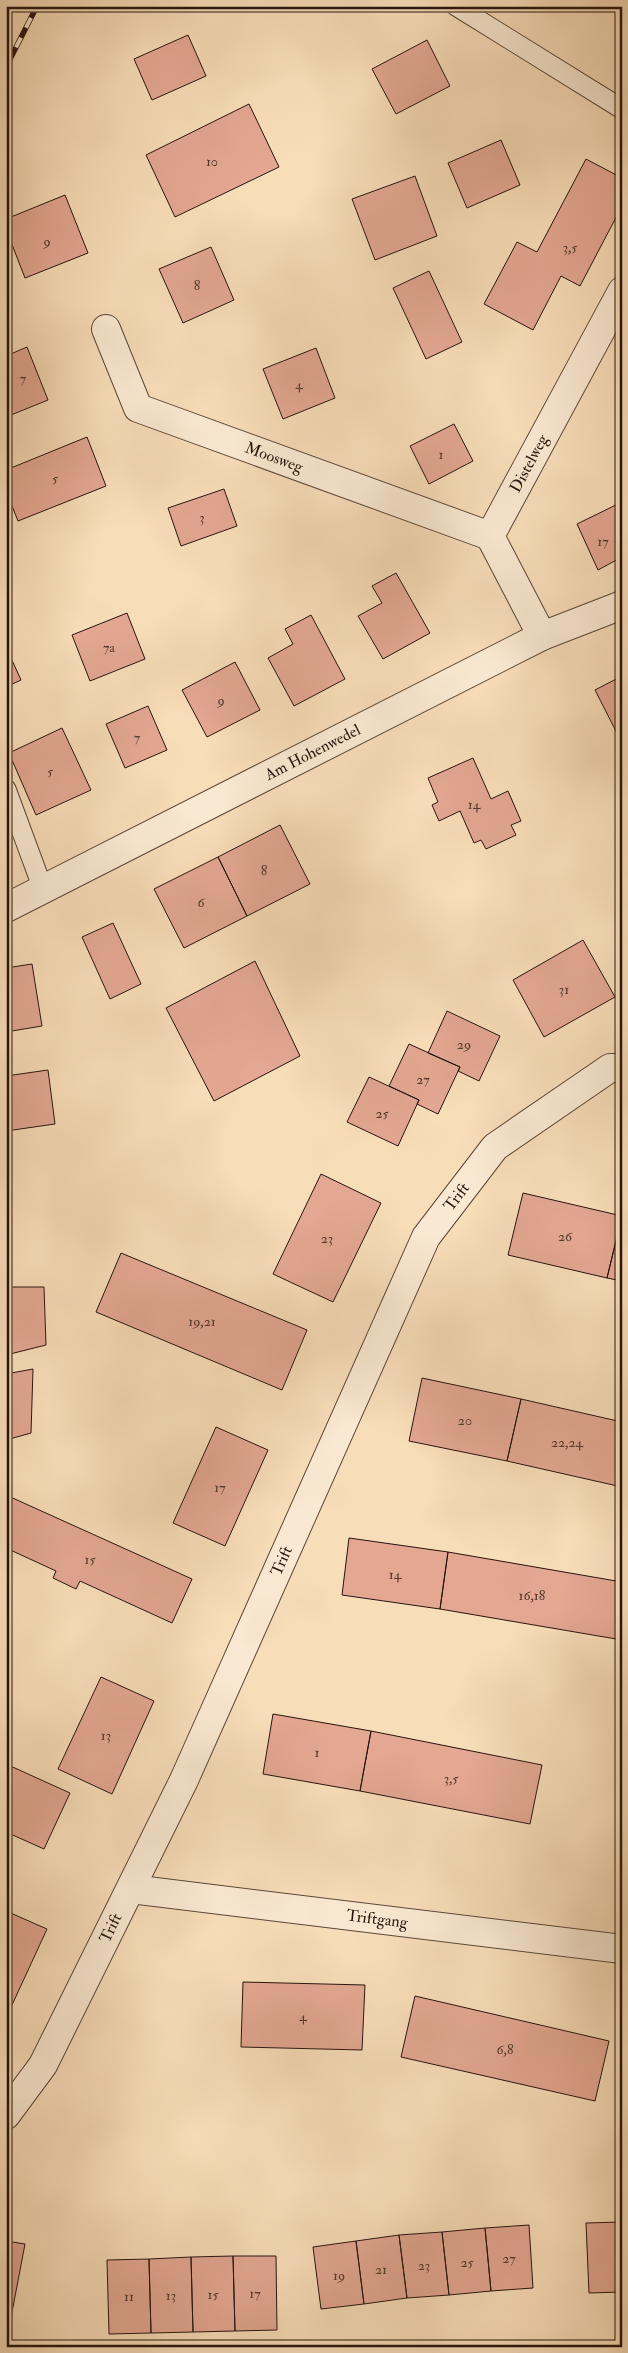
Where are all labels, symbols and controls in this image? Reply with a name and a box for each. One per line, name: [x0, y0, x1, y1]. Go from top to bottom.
house number: 10: [206, 153, 218, 170]
house number: 9: [42, 233, 51, 250]
house number: 3,5: [563, 239, 578, 256]
house number: 8: [194, 277, 201, 294]
house number: 7: [20, 370, 27, 387]
house number: 4: [295, 376, 304, 393]
street label: Distelweg: [505, 430, 553, 496]
street label: Moosweg: [242, 438, 307, 478]
house number: 1: [439, 446, 444, 463]
house number: 5: [52, 470, 59, 487]
house number: 3: [199, 509, 205, 526]
house number: 17: [597, 533, 609, 550]
house number: 7a: [103, 639, 115, 656]
house number: 9: [216, 692, 225, 709]
street label: Am Hohenwedel: [261, 720, 364, 785]
house number: 7: [134, 729, 141, 746]
house number: 5: [47, 763, 54, 780]
house number: 14: [468, 796, 482, 813]
house number: 8: [261, 862, 268, 879]
house number: 6: [197, 894, 205, 911]
house number: 31: [559, 981, 569, 998]
house number: 29: [457, 1036, 471, 1053]
house number: 27: [416, 1071, 430, 1088]
house number: 25: [375, 1105, 389, 1122]
street label: Trift: [439, 1179, 474, 1215]
house number: 26: [558, 1228, 573, 1245]
house number: 23: [321, 1230, 333, 1247]
house number: 19,21: [188, 1313, 216, 1330]
house number: 20: [458, 1412, 472, 1429]
house number: 22,24: [551, 1434, 585, 1451]
house number: 17: [214, 1479, 226, 1496]
street label: Trift: [266, 1543, 297, 1579]
house number: 15: [84, 1551, 96, 1568]
house number: 14: [389, 1566, 403, 1583]
house number: 16,18: [519, 1587, 546, 1604]
house number: 13: [101, 1727, 111, 1744]
house number: 1: [315, 1744, 320, 1761]
house number: 3,5: [444, 1770, 459, 1787]
street label: Triftgang: [346, 1905, 410, 1933]
street label: Trift: [95, 1910, 127, 1946]
house number: 4: [299, 2008, 308, 2025]
house number: 6,8: [497, 2041, 514, 2058]
house number: 27: [502, 2250, 516, 2267]
house number: 25: [460, 2254, 474, 2271]
house number: 23: [418, 2257, 430, 2274]
house number: 21: [375, 2261, 387, 2278]
house number: 19: [333, 2267, 345, 2284]
house number: 17: [249, 2285, 261, 2302]
house number: 15: [207, 2286, 219, 2303]
house number: 13: [166, 2287, 176, 2304]
house number: 11: [124, 2288, 134, 2305]

